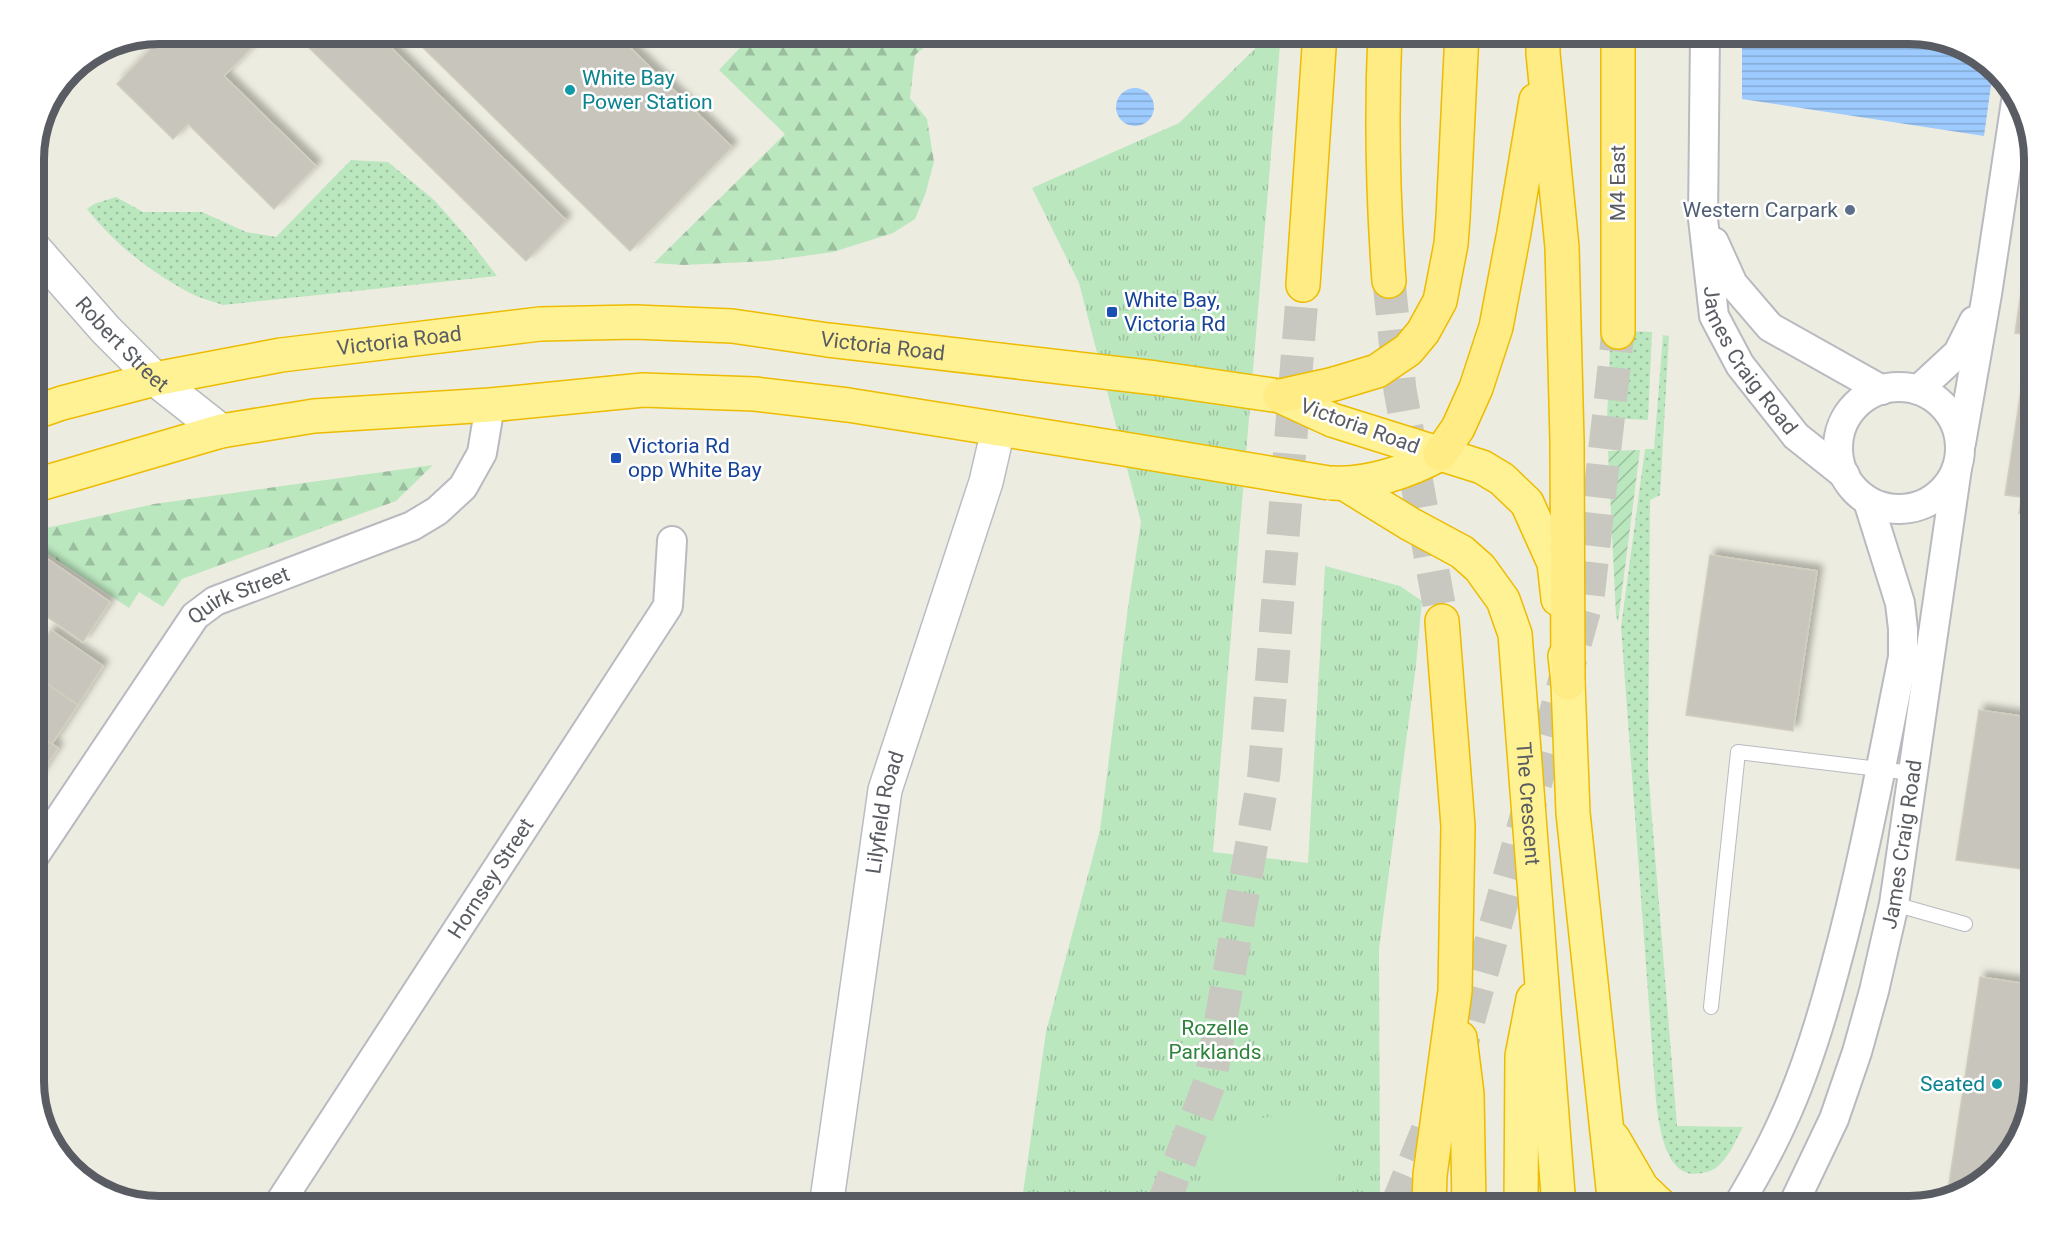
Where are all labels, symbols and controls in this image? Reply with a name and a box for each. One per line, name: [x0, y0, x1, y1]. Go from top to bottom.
place label: White Bay Power Station: [582, 66, 713, 114]
marker: White Bay Power Station: [563, 83, 577, 97]
street label: M4 East: [1606, 145, 1630, 221]
place label: Western Carpark: [1683, 198, 1838, 222]
marker: Western Carpark: [1843, 203, 1857, 217]
street label: James Craig Road: [1699, 285, 1802, 439]
place label: White Bay, Victoria Rd: [1124, 288, 1226, 336]
street label: Robert Street: [71, 292, 173, 397]
marker: White Bay, Victoria Rd: [1105, 305, 1119, 319]
street label: Victoria Road: [336, 321, 463, 360]
street label: Victoria Road: [819, 327, 946, 365]
street label: Victoria Road: [1297, 393, 1423, 459]
place label: Victoria Rd opp White Bay: [628, 434, 762, 482]
marker: Victoria Rd opp White Bay: [609, 451, 623, 465]
street label: Quirk Street: [183, 562, 293, 629]
street label: The Crescent: [1511, 741, 1545, 866]
street label: Lilyfield Road: [861, 748, 909, 875]
street label: James Craig Road: [1877, 758, 1927, 931]
street label: Hornsey Street: [443, 814, 539, 943]
park label: Rozelle Parklands: [1168, 1016, 1262, 1064]
place label: Seated: [1920, 1072, 1985, 1096]
marker: Seated: [1990, 1077, 2004, 1091]

